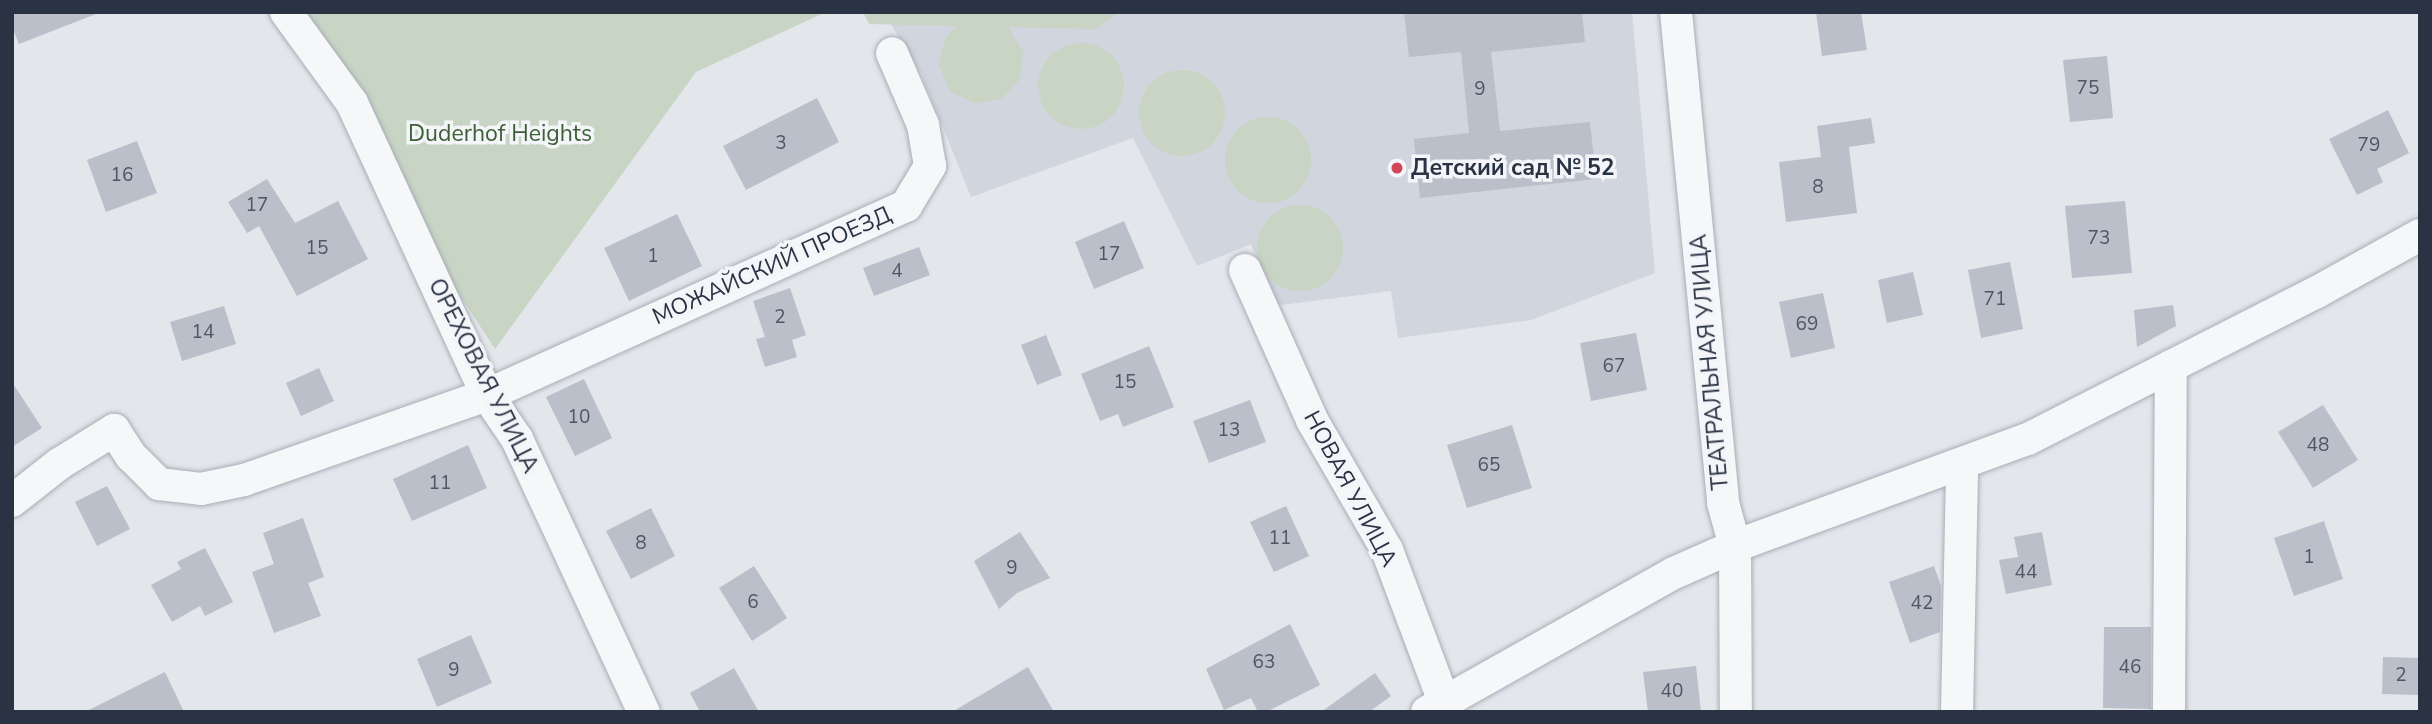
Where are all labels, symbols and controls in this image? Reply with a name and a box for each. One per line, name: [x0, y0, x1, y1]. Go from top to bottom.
house number: 75: [2077, 78, 2099, 100]
house number: 9: [1474, 79, 1486, 101]
park label: Duderhof Heights: [408, 120, 592, 148]
house number: 3: [775, 133, 787, 155]
house number: 79: [2358, 135, 2380, 157]
place label: Детский сад № 52: [1411, 154, 1615, 182]
marker: Детский сад № 52: [1389, 160, 1405, 176]
house number: 16: [111, 165, 133, 187]
house number: 8: [1812, 177, 1824, 199]
house number: 17: [246, 195, 268, 217]
street label: МОЖАЙСКИЙ ПРОЕЗД: [648, 201, 896, 331]
house number: 73: [2088, 228, 2110, 250]
street label: ТЕАТРАЛЬНАЯ УЛИЦА: [1685, 233, 1735, 491]
house number: 15: [306, 238, 328, 260]
house number: 17: [1098, 244, 1120, 266]
house number: 1: [647, 246, 659, 268]
house number: 4: [891, 261, 903, 283]
street label: ОРЕХОВАЯ УЛИЦА: [422, 274, 544, 478]
house number: 71: [1984, 289, 2006, 311]
house number: 2: [774, 307, 786, 329]
house number: 69: [1796, 314, 1818, 336]
house number: 14: [192, 322, 214, 344]
house number: 67: [1603, 356, 1625, 378]
house number: 15: [1114, 372, 1136, 394]
street label: НОВАЯ УЛИЦА: [1297, 406, 1403, 572]
house number: 10: [568, 407, 590, 429]
house number: 13: [1218, 420, 1240, 442]
house number: 48: [2307, 435, 2329, 457]
house number: 65: [1478, 455, 1500, 477]
house number: 11: [429, 473, 451, 495]
house number: 11: [1269, 528, 1291, 550]
house number: 8: [635, 533, 647, 555]
house number: 1: [2303, 547, 2315, 569]
house number: 9: [1006, 558, 1018, 580]
house number: 44: [2015, 562, 2037, 584]
house number: 6: [747, 592, 759, 614]
house number: 42: [1911, 593, 1933, 615]
house number: 63: [1253, 652, 1275, 674]
house number: 46: [2119, 657, 2141, 679]
house number: 9: [448, 660, 460, 682]
house number: 2: [2395, 665, 2407, 687]
house number: 40: [1661, 681, 1683, 703]

